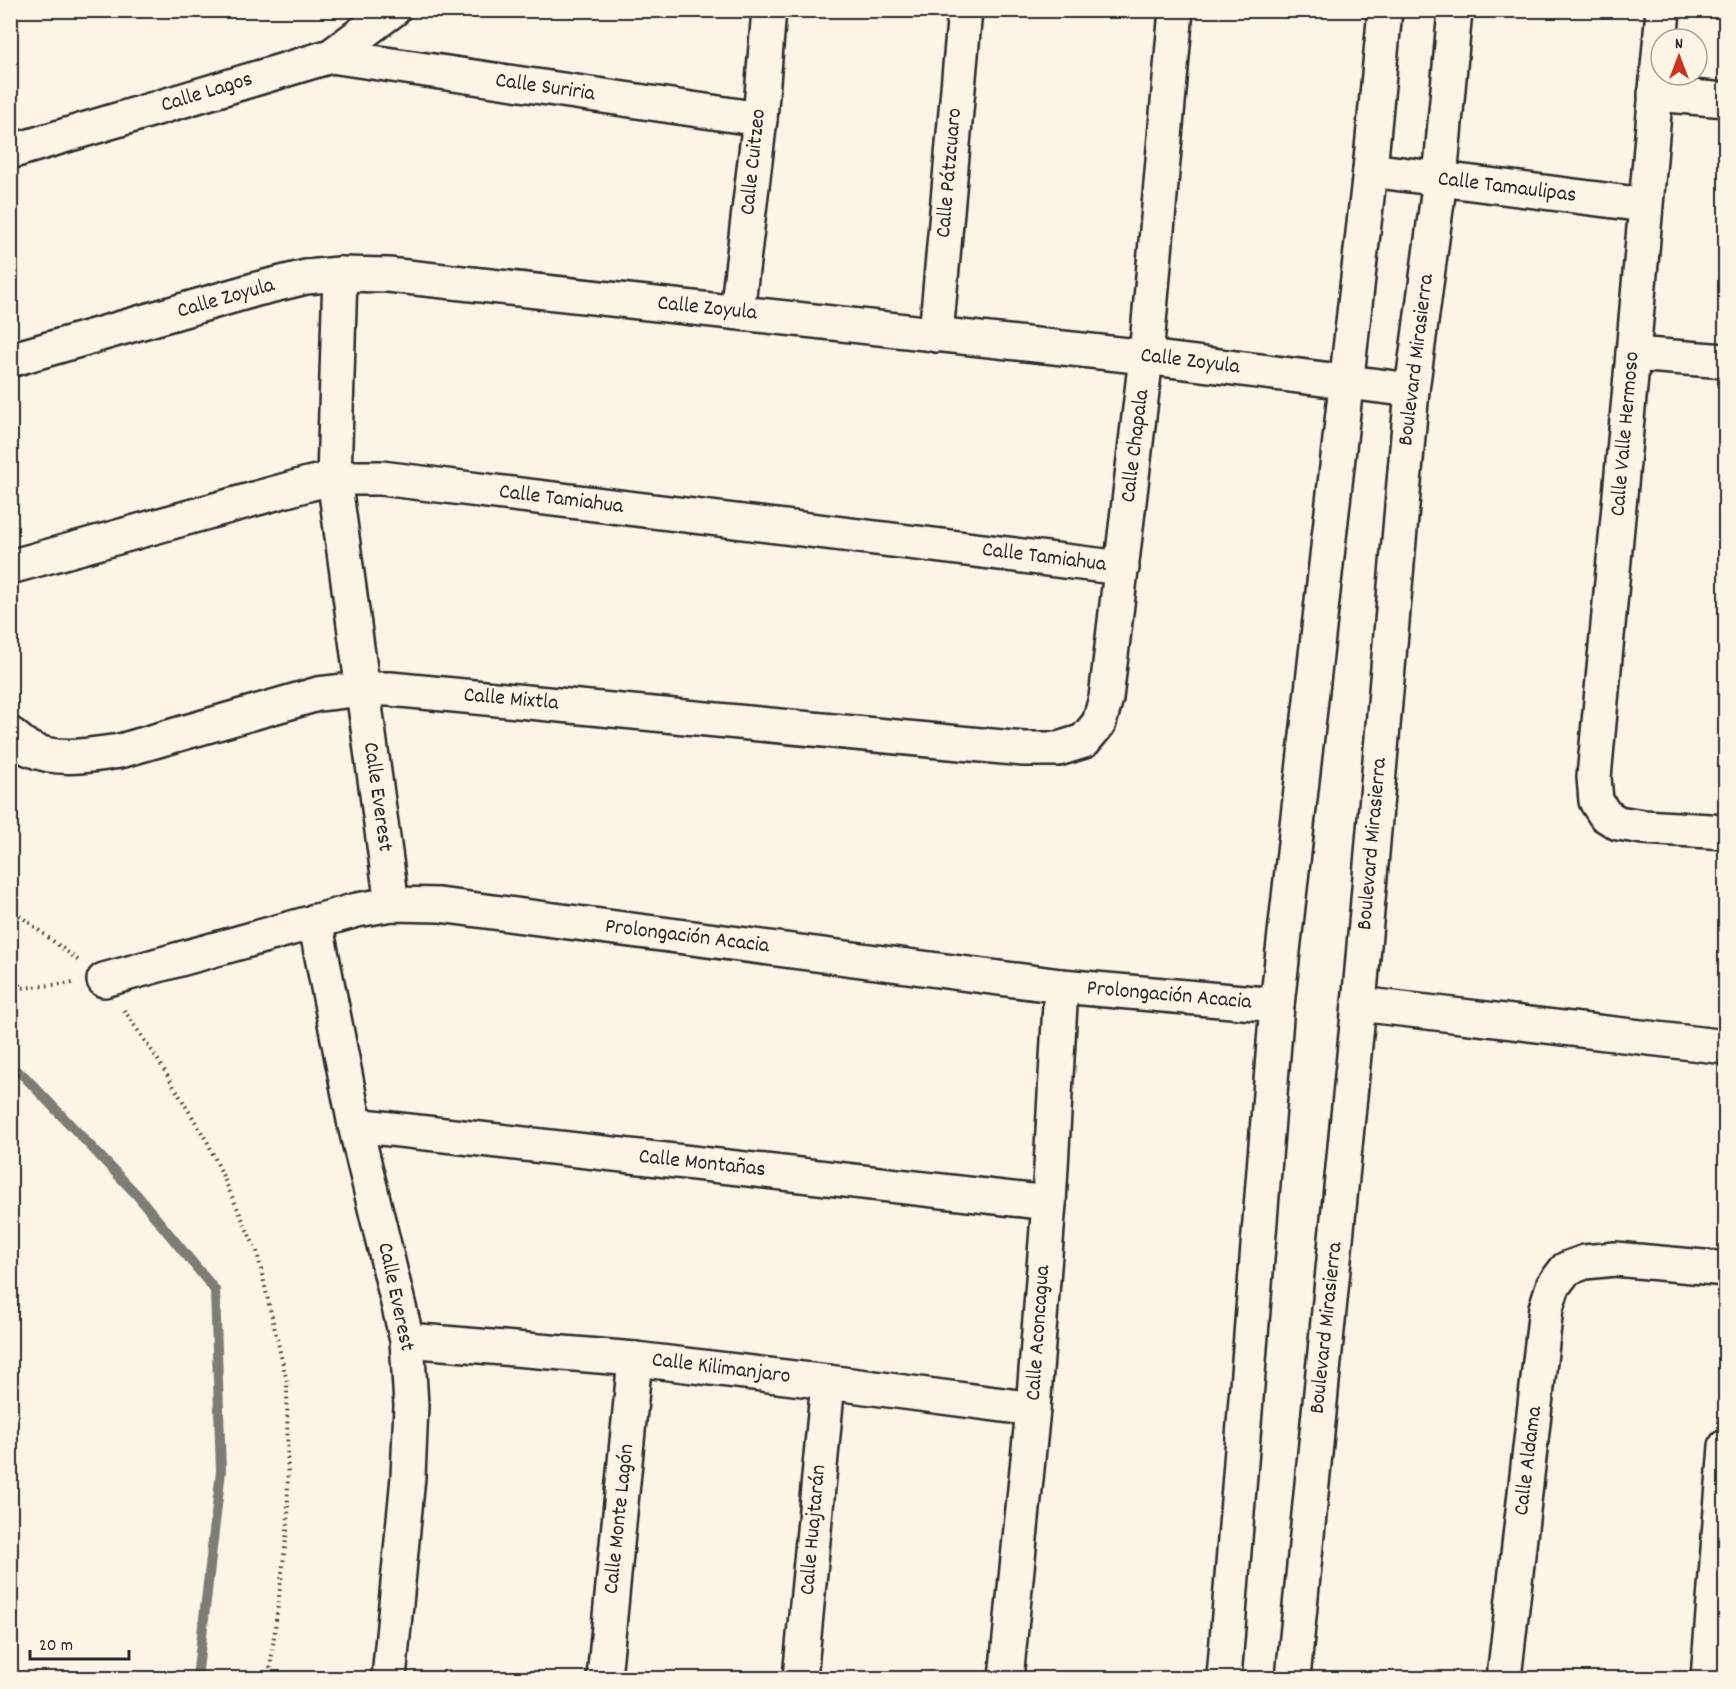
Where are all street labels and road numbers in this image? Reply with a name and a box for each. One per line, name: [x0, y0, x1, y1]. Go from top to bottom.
street label: Calle Lagos: [157, 64, 257, 122]
street label: Calle Suriria: [493, 66, 597, 110]
street label: Calle Cuitzeo: [733, 107, 775, 217]
street label: Calle Pátzcuaro: [929, 107, 971, 239]
street label: Calle Tamaulipas: [1436, 164, 1578, 212]
street label: Calle Zoyula: [174, 270, 279, 328]
street label: Boulevard Mirasierra: [1391, 272, 1443, 448]
street label: Calle Zoyula: [656, 288, 759, 330]
street label: Calle Zoyula: [1139, 341, 1242, 384]
street label: Calle Valle Hermoso: [1603, 350, 1649, 518]
street label: Calle Chapala: [1114, 387, 1158, 504]
street label: Calle Tamiahua: [497, 477, 626, 523]
street label: Calle Tamiahua: [980, 535, 1109, 581]
street label: Calle Mixtla: [462, 680, 560, 720]
street label: Calle Everest: [354, 740, 400, 854]
street label: Boulevard Mirasierra: [1350, 756, 1396, 931]
street label: Prolongación Acacia: [603, 912, 772, 963]
street label: Prolongación Acacia: [1085, 973, 1253, 1019]
street label: Calle Montañas: [637, 1142, 767, 1186]
street label: Calle Everest: [368, 1240, 422, 1354]
street label: Boulevard Mirasierra: [1303, 1240, 1352, 1415]
street label: Calle Aconcagua: [1019, 1264, 1059, 1402]
street label: Calle Kilimanjaro: [650, 1345, 792, 1393]
street label: Calle Aldama: [1507, 1404, 1551, 1517]
street label: Calle Monte Lagón: [597, 1442, 643, 1596]
street label: Calle Huajtarán: [793, 1463, 835, 1597]

